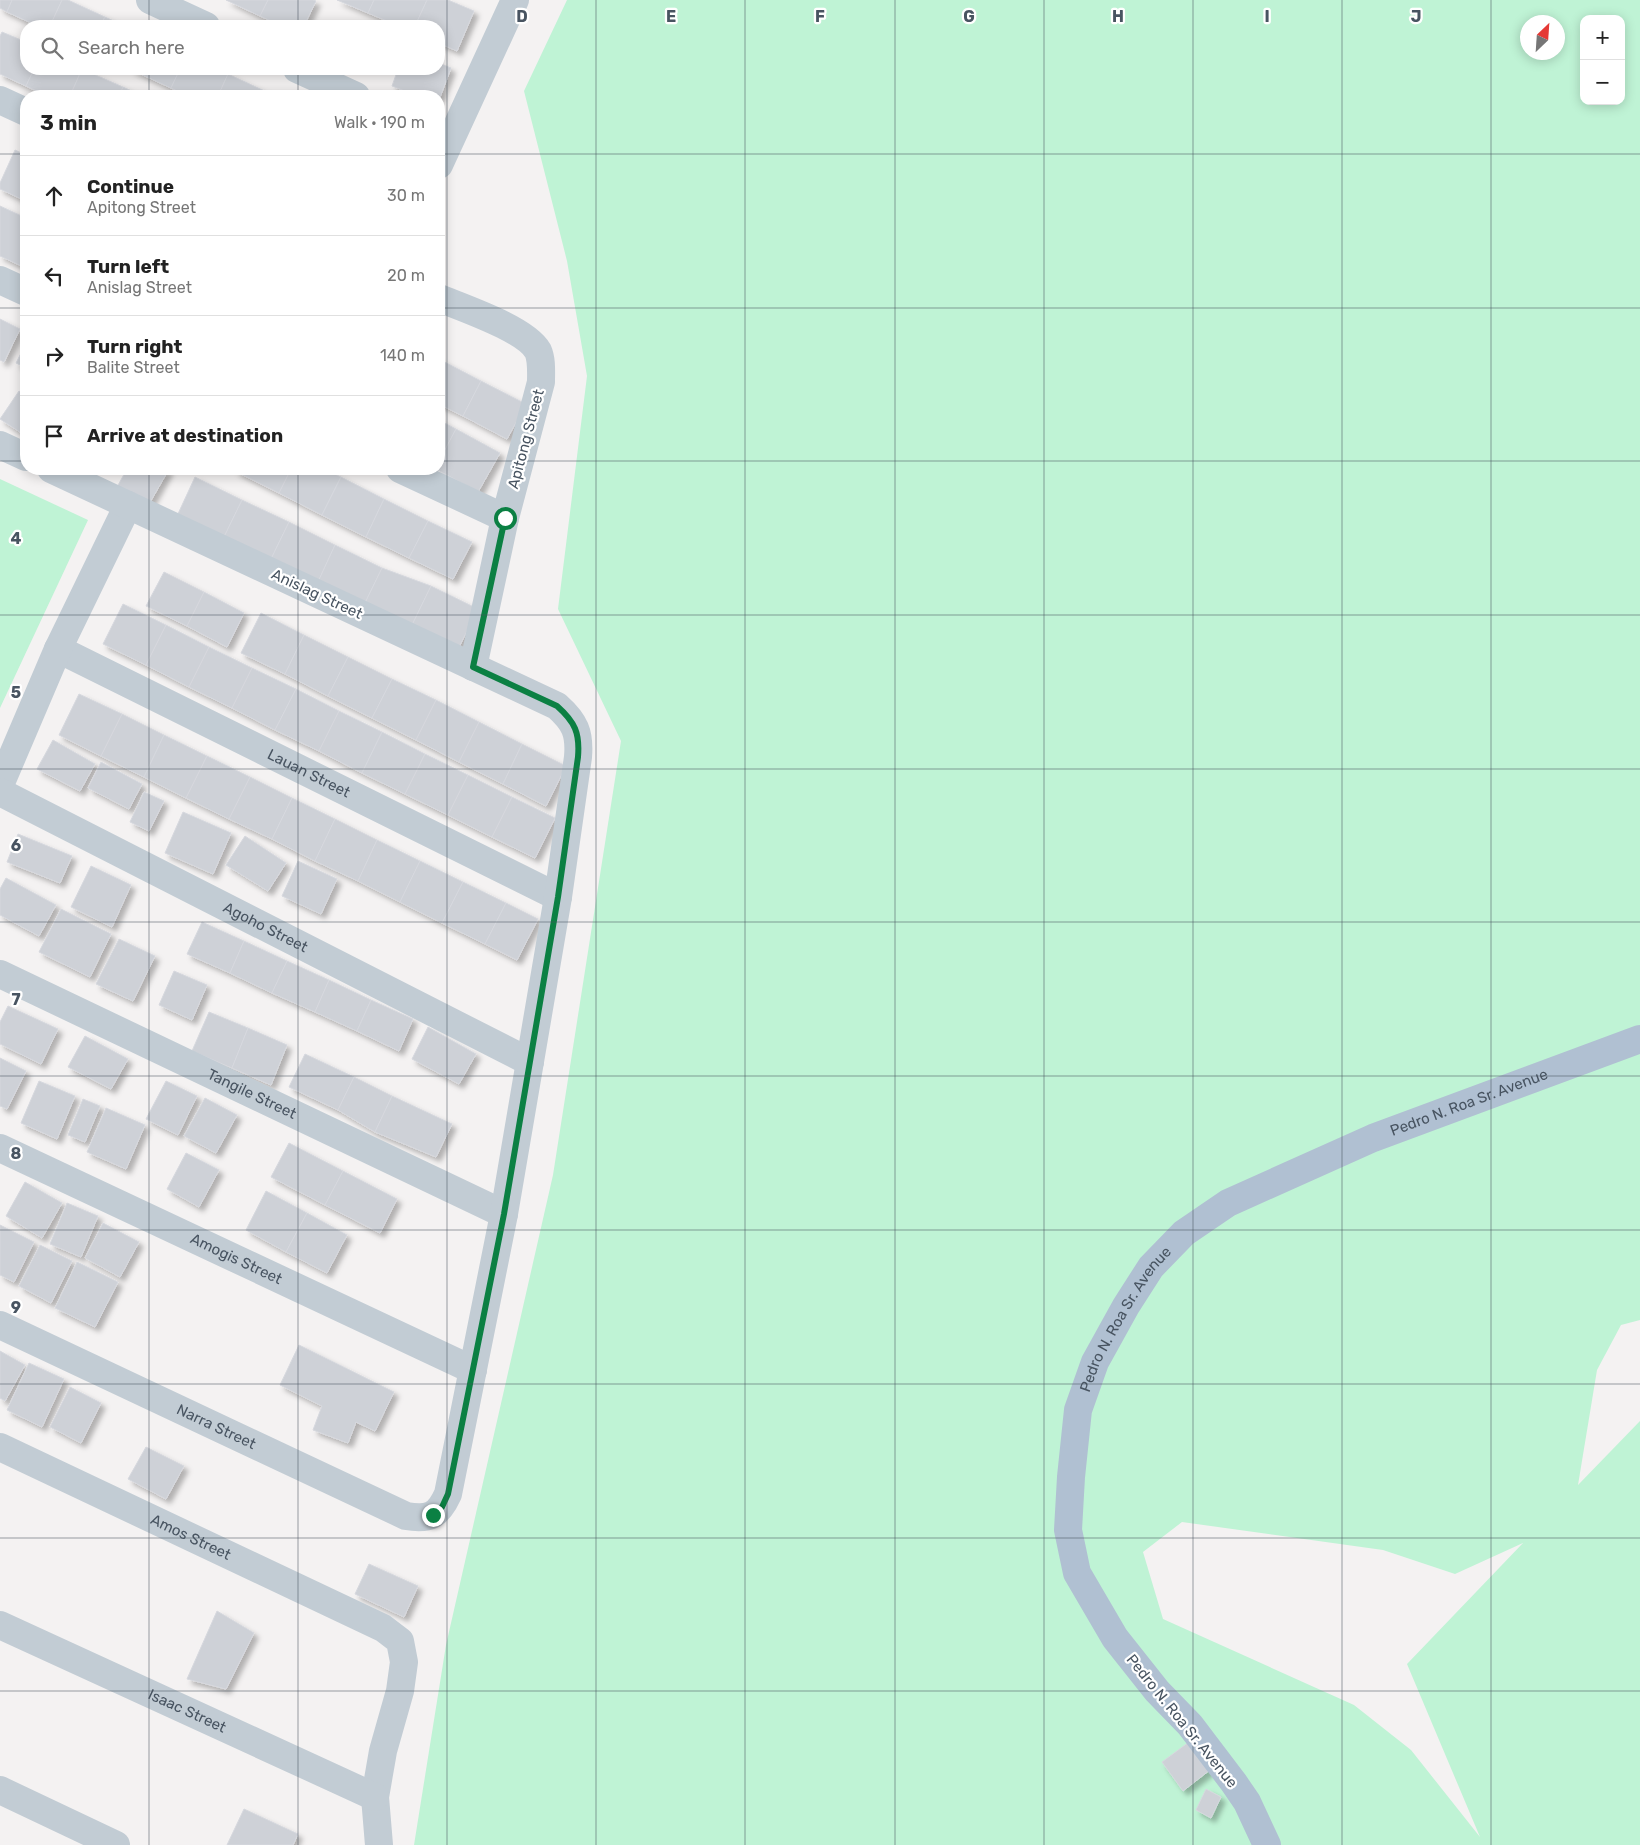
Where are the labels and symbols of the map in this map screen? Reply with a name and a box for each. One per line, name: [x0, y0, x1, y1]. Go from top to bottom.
text: D: [516, 7, 528, 26]
text: E: [666, 7, 676, 26]
text: F: [815, 7, 825, 26]
text: G: [963, 7, 975, 26]
text: H: [1112, 7, 1124, 26]
text: I: [1264, 7, 1270, 26]
text: J: [1411, 7, 1421, 26]
north arrow: [1520, 15, 1565, 60]
street label: Apitong Street: [504, 387, 548, 491]
route start: [494, 507, 517, 530]
text: 4: [11, 529, 22, 548]
street label: Anislag Street: [269, 565, 365, 623]
text: 5: [11, 683, 21, 702]
street label: Lauan Street: [264, 745, 353, 802]
text: 6: [11, 836, 21, 855]
street label: Agoho Street: [220, 898, 311, 956]
text: 7: [11, 990, 21, 1009]
street label: Tangile Street: [204, 1065, 299, 1123]
street label: Pedro N. Roa Sr. Avenue: [1388, 1065, 1550, 1140]
text: 8: [11, 1144, 22, 1163]
street label: Amogis Street: [187, 1230, 285, 1288]
street label: Pedro N. Roa Sr. Avenue: [1076, 1243, 1175, 1394]
text: 9: [11, 1298, 21, 1317]
street label: Narra Street: [174, 1400, 259, 1453]
route end: [422, 1504, 445, 1527]
street label: Amos Street: [148, 1510, 234, 1564]
street label: Pedro N. Roa Sr. Avenue: [1123, 1651, 1241, 1791]
street label: Isaac Street: [145, 1685, 229, 1737]

